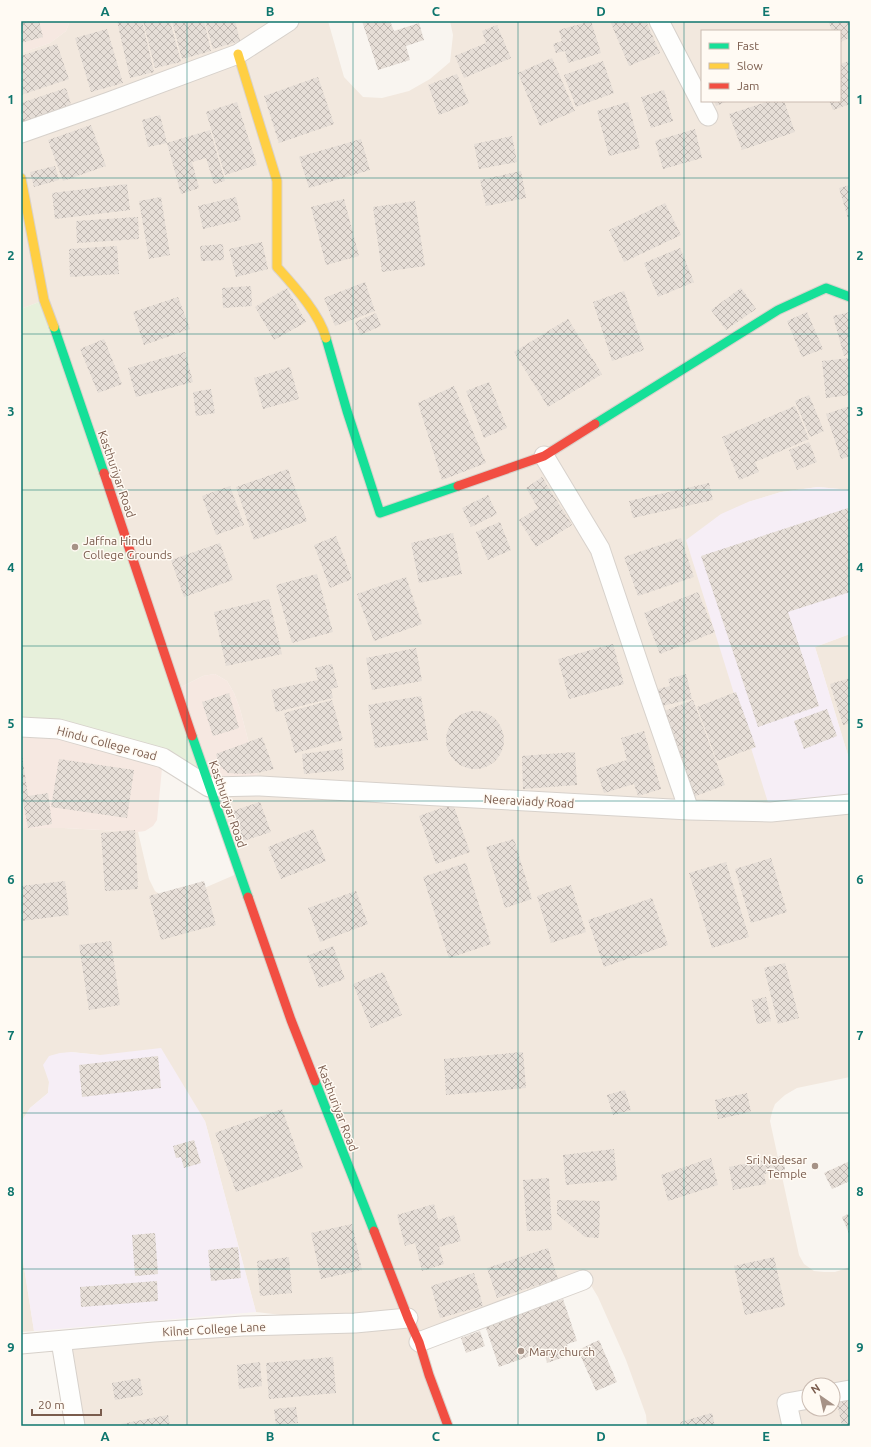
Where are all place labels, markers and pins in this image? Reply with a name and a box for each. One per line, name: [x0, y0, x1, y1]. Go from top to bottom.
place label: Jaffna Hindu College Grounds: [83, 534, 172, 561]
marker: Jaffna Hindu College Grounds: [70, 542, 80, 552]
place label: Sri Nadesar Temple: [746, 1153, 807, 1180]
marker: Sri Nadesar Temple: [810, 1161, 820, 1171]
place label: Mary church: [529, 1345, 595, 1358]
marker: Mary church: [516, 1346, 526, 1356]

